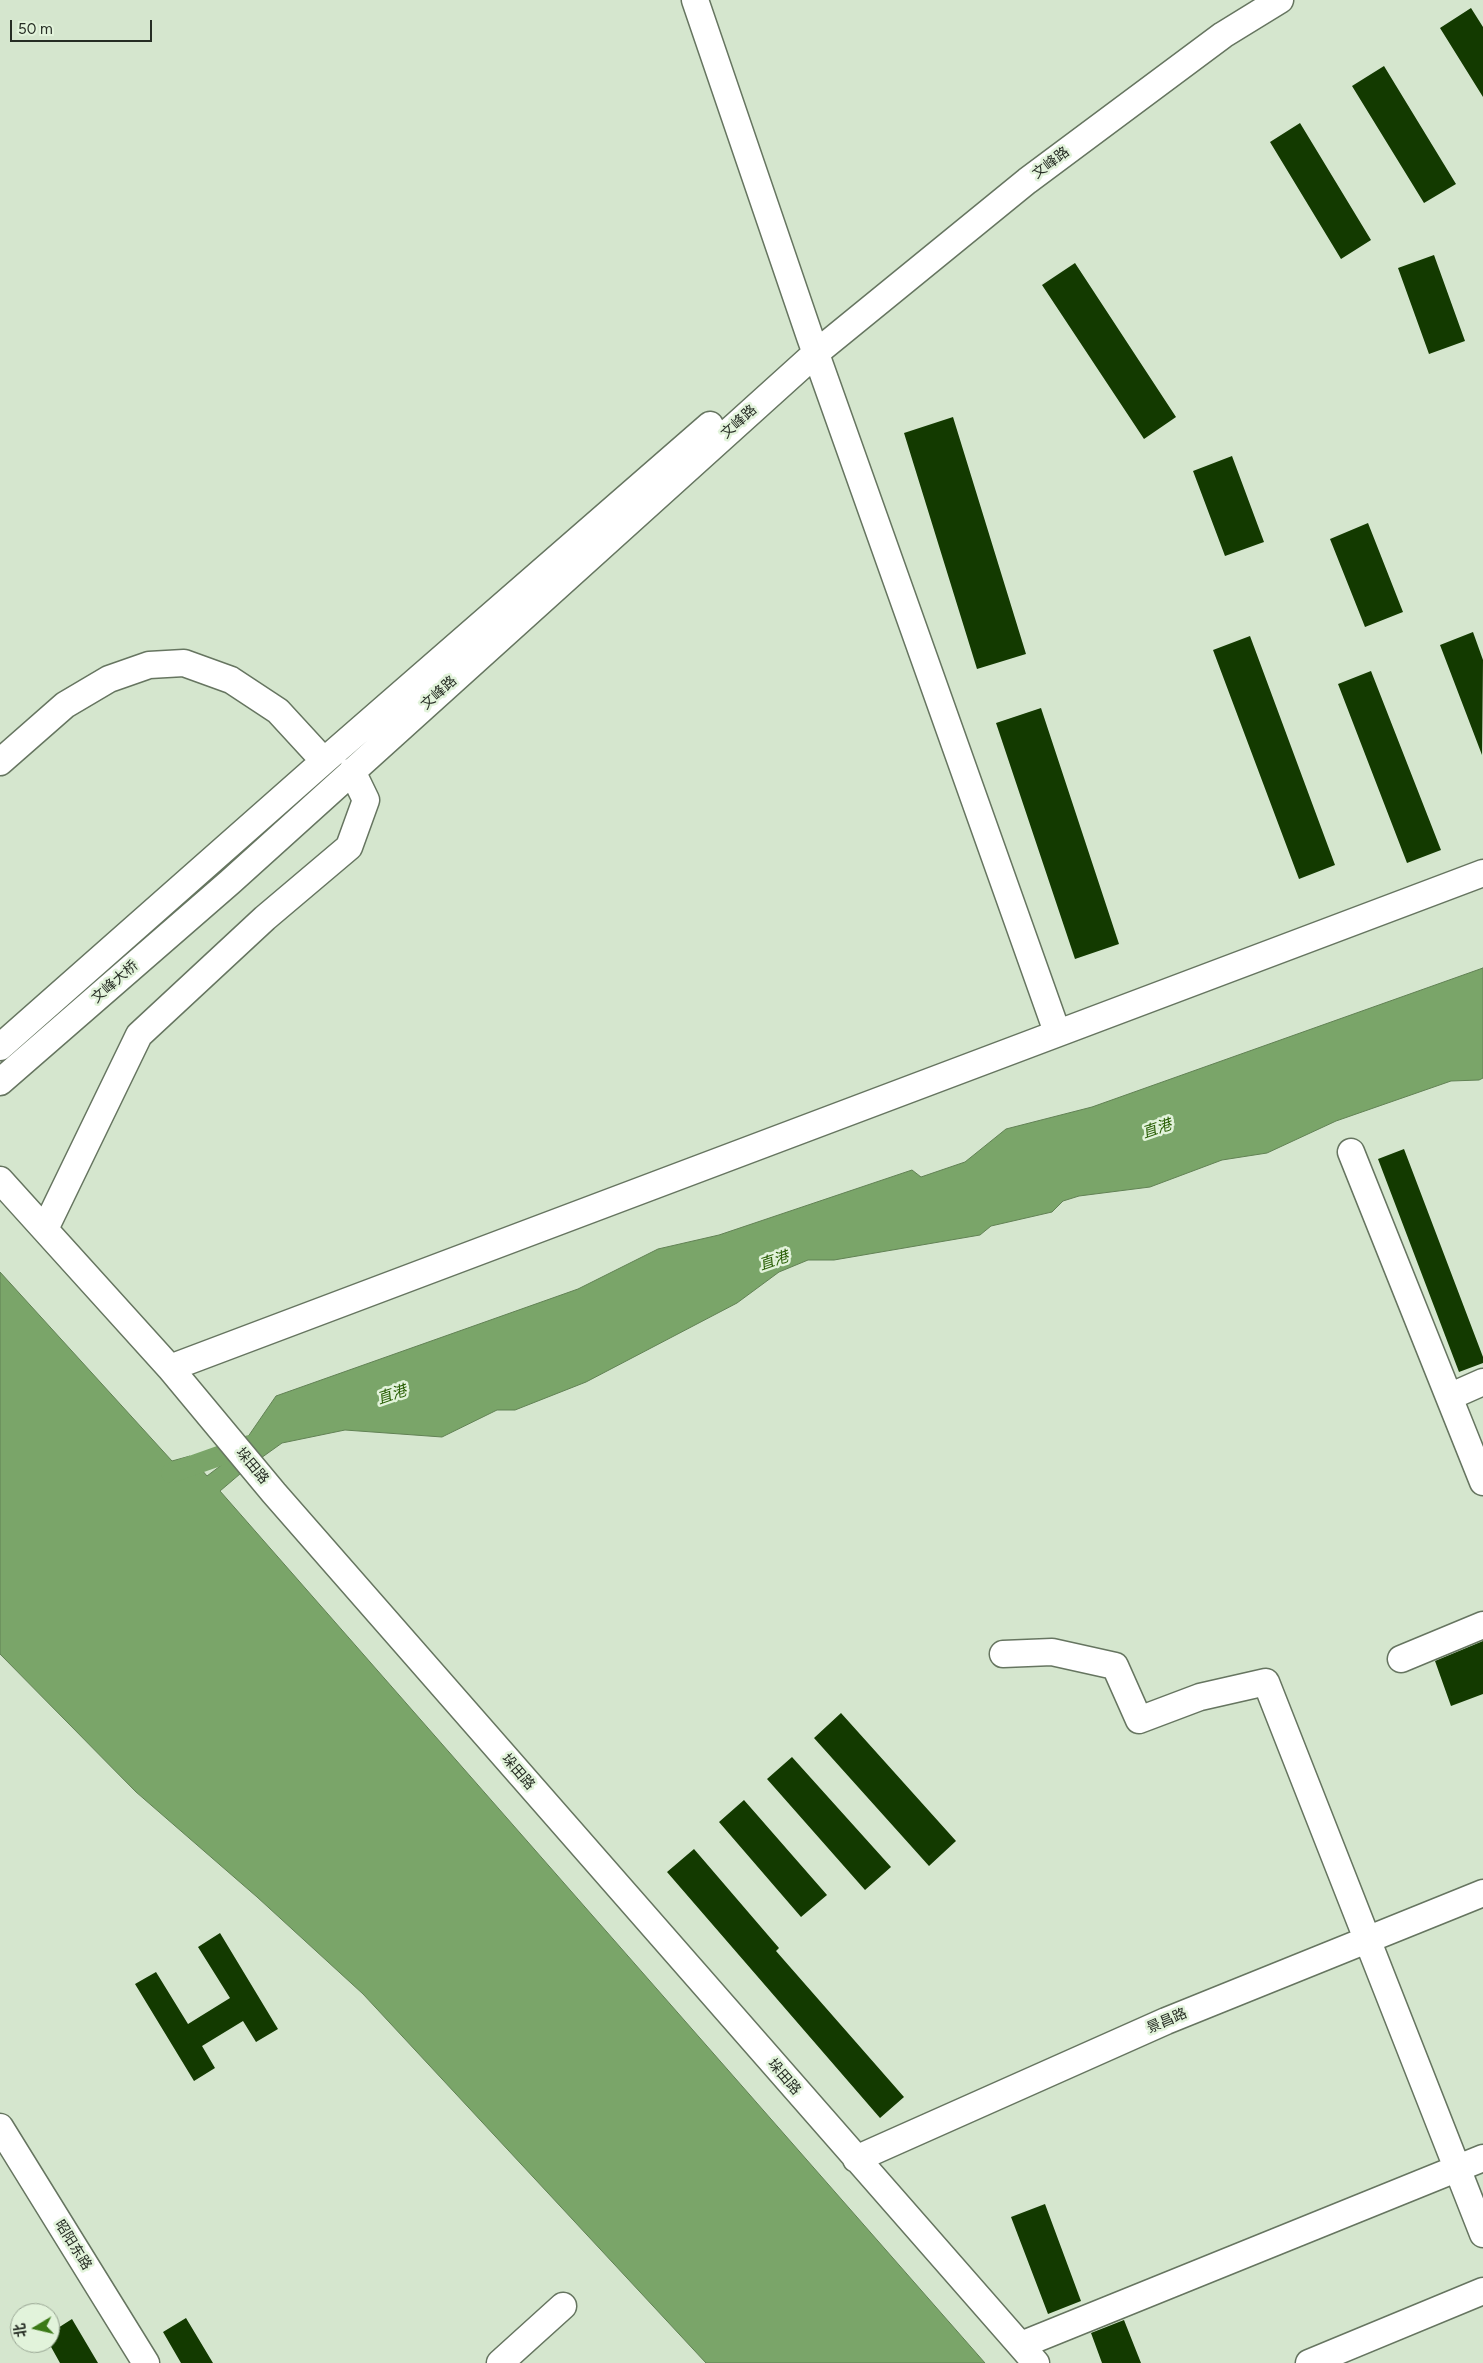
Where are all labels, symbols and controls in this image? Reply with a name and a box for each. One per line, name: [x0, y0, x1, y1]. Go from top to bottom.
scale bar: [12, 10, 155, 42]
text: 50 m: [18, 20, 53, 38]
street label: 文峰路: [1029, 144, 1073, 182]
street label: 文峰路: [718, 402, 760, 442]
street label: 文峰路: [418, 673, 460, 713]
street label: 文峰大桥: [88, 957, 142, 1007]
water label: 直港: [1140, 1116, 1174, 1142]
water label: 直港: [757, 1248, 791, 1274]
water label: 直港: [375, 1382, 409, 1408]
street label: 垛田路: [232, 1445, 272, 1487]
street label: 垛田路: [498, 1751, 538, 1793]
street label: 景昌路: [1144, 2005, 1190, 2037]
street label: 垛田路: [764, 2056, 804, 2098]
street label: 昭阳东路: [51, 2217, 95, 2273]
north arrow: [10, 2303, 60, 2353]
text: 北: [11, 2322, 30, 2339]

